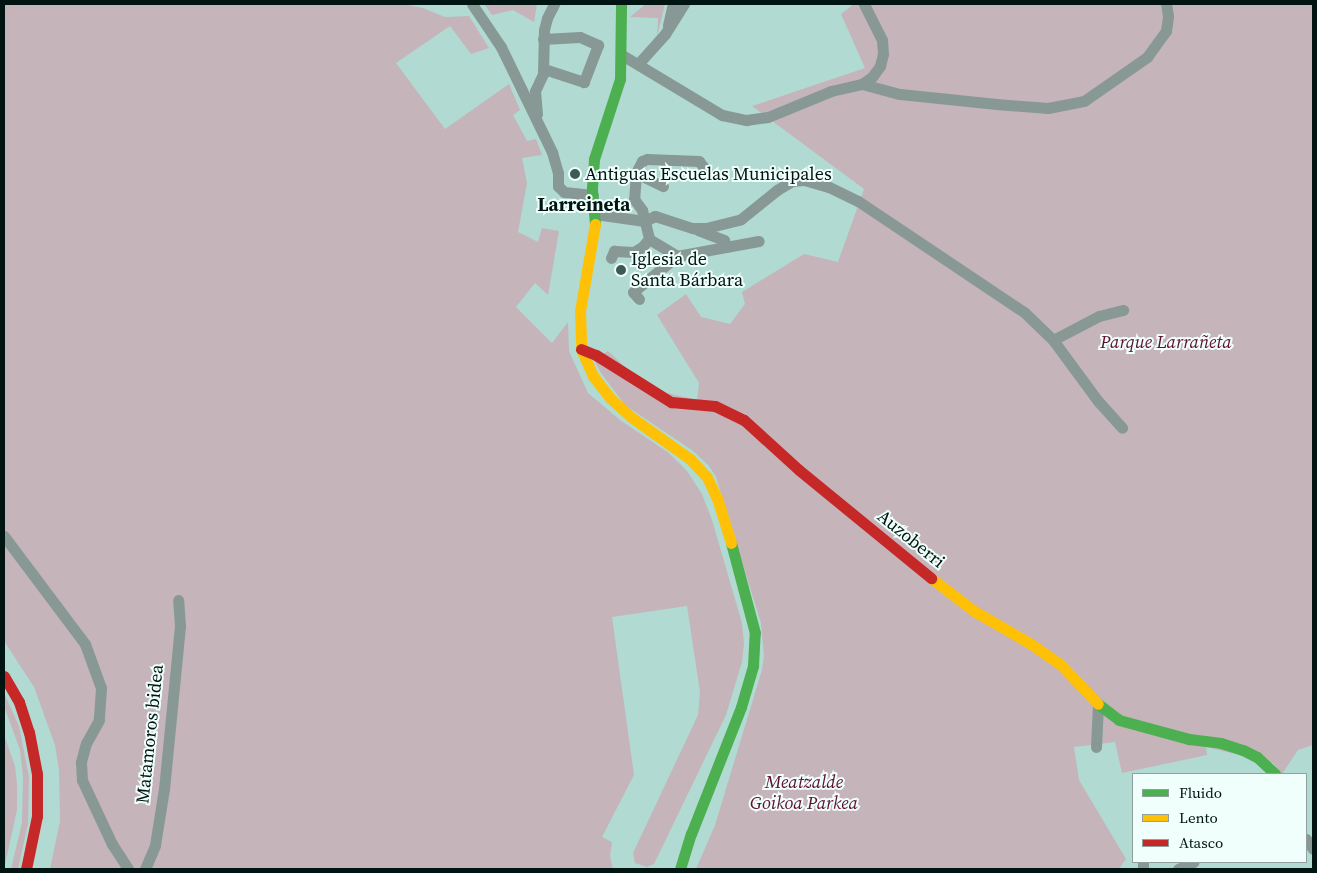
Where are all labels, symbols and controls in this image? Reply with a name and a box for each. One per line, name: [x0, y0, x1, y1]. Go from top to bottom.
place label: Antiguas Escuelas Municipales: [585, 163, 832, 185]
marker: Antiguas Escuelas Municipales: [569, 168, 581, 180]
district label: Larreineta: [538, 194, 630, 216]
place label: Iglesia de Santa Bárbara: [631, 249, 743, 292]
marker: Iglesia de Santa Bárbara: [615, 264, 627, 276]
park label: Parque Larrañeta: [1100, 331, 1232, 353]
street label: Auzoberri: [873, 505, 949, 573]
street label: Matamoros bidea: [132, 664, 168, 804]
park label: Meatzalde Goikoa Parkea: [750, 772, 858, 814]
legend: [1132, 773, 1307, 863]
text: Fluido: [1179, 782, 1222, 803]
text: Lento: [1179, 807, 1218, 828]
text: Atasco: [1179, 832, 1223, 853]

